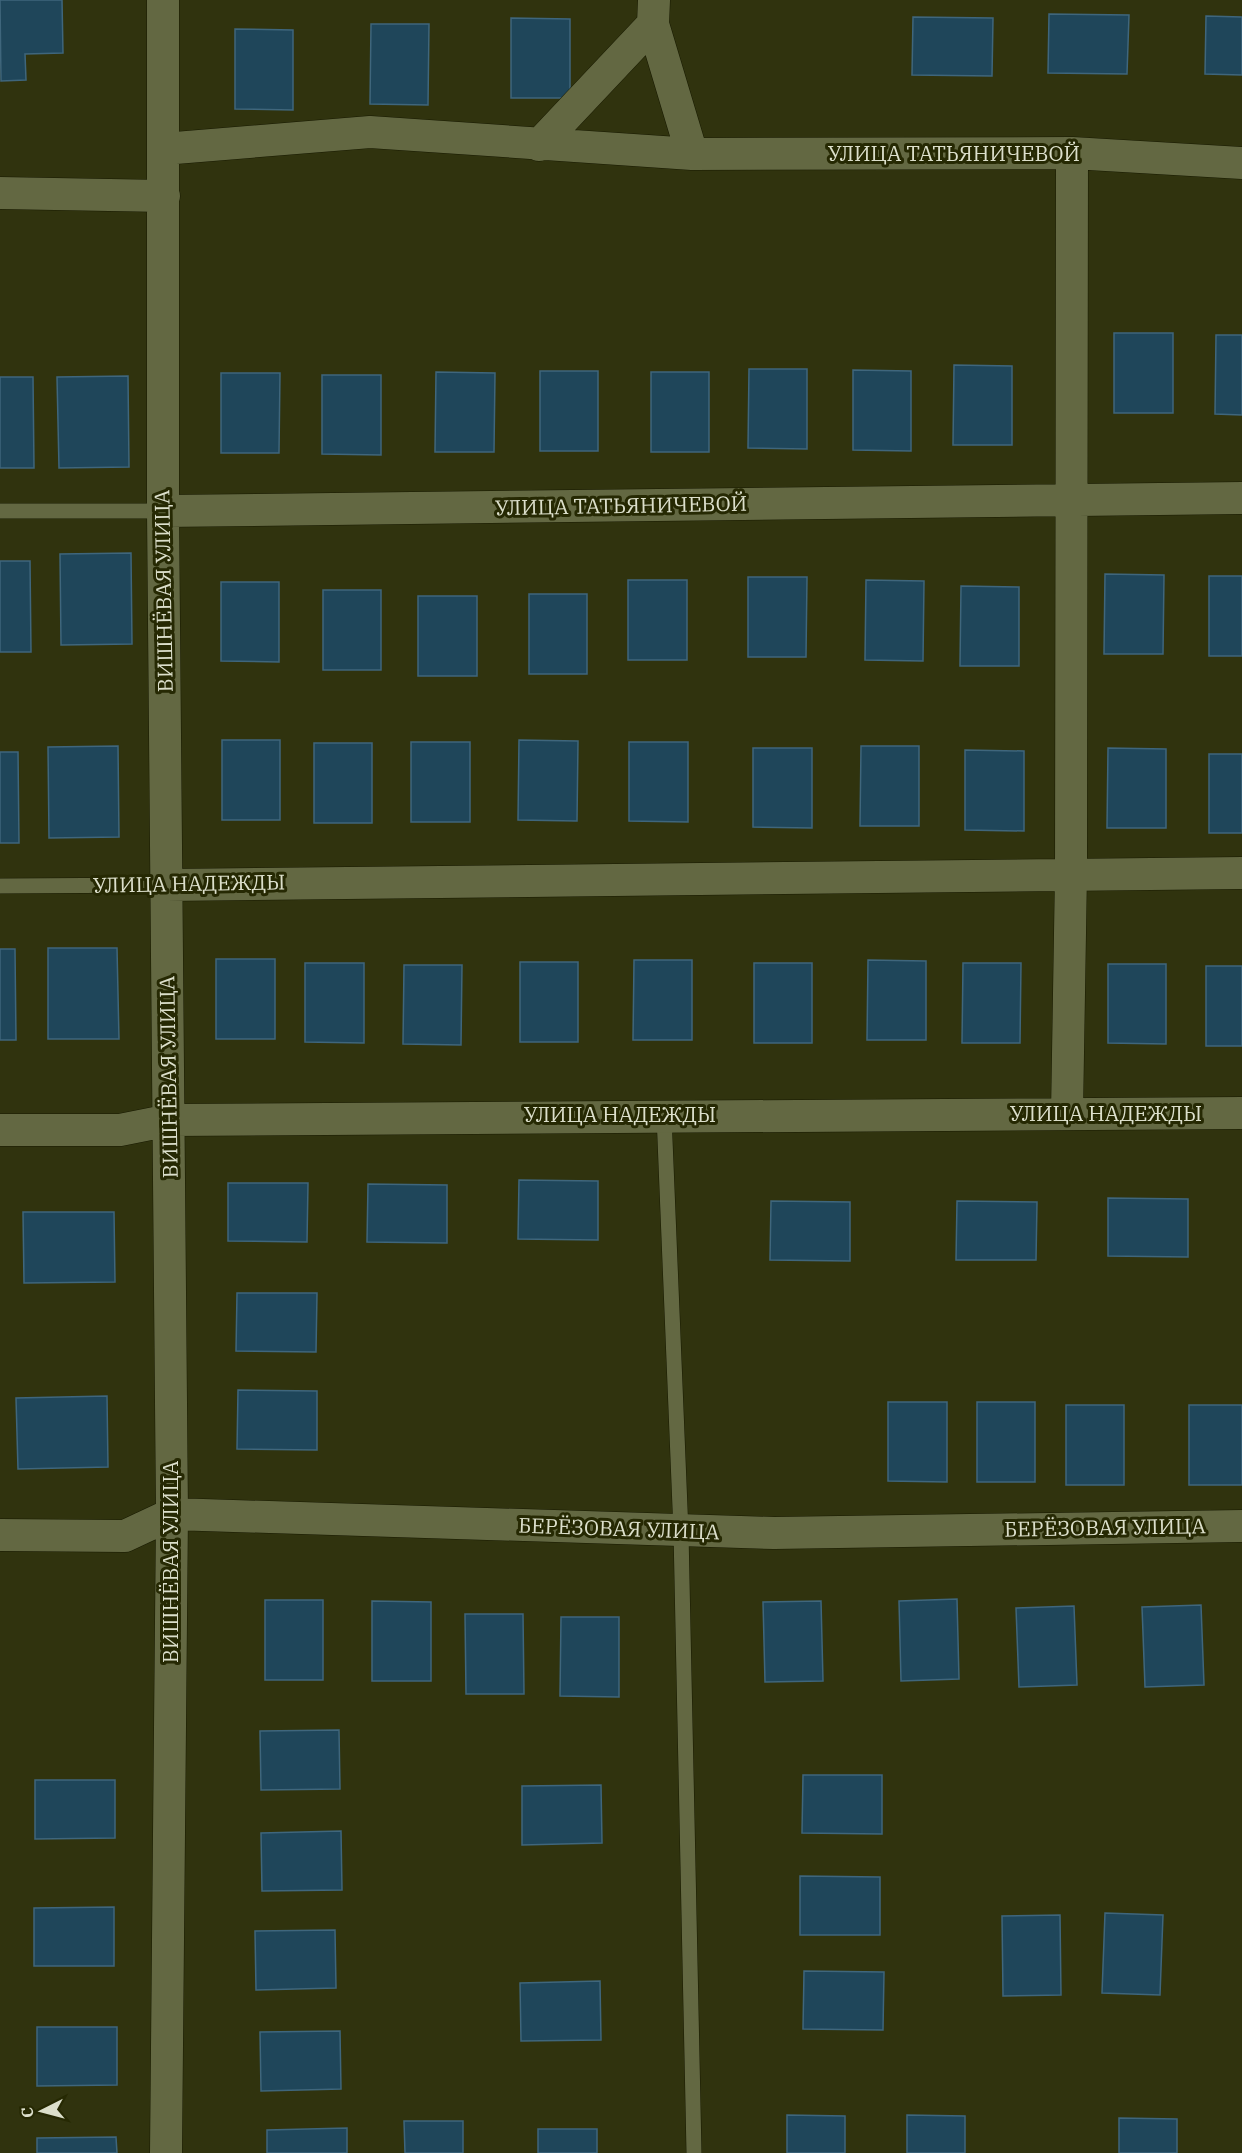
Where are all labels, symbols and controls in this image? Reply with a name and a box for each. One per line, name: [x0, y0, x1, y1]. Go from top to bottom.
street label: УЛИЦА ТАТЬЯНИЧЕВОЙ: [828, 139, 1080, 167]
street label: ВИШНЁВАЯ УЛИЦА: [147, 489, 179, 693]
street label: УЛИЦА ТАТЬЯНИЧЕВОЙ: [495, 489, 747, 521]
street label: УЛИЦА НАДЕЖДЫ: [93, 867, 285, 899]
street label: ВИШНЁВАЯ УЛИЦА: [152, 975, 184, 1179]
street label: УЛИЦА НАДЕЖДЫ: [1010, 1099, 1202, 1127]
street label: УЛИЦА НАДЕЖДЫ: [524, 1100, 716, 1128]
street label: ВИШНЁВАЯ УЛИЦА: [156, 1460, 184, 1663]
street label: БЕРЁЗОВАЯ УЛИЦА: [518, 1510, 721, 1546]
street label: БЕРЁЗОВАЯ УЛИЦА: [1004, 1511, 1207, 1543]
north arrow: [12, 2081, 72, 2141]
text: С: [17, 2106, 38, 2119]

